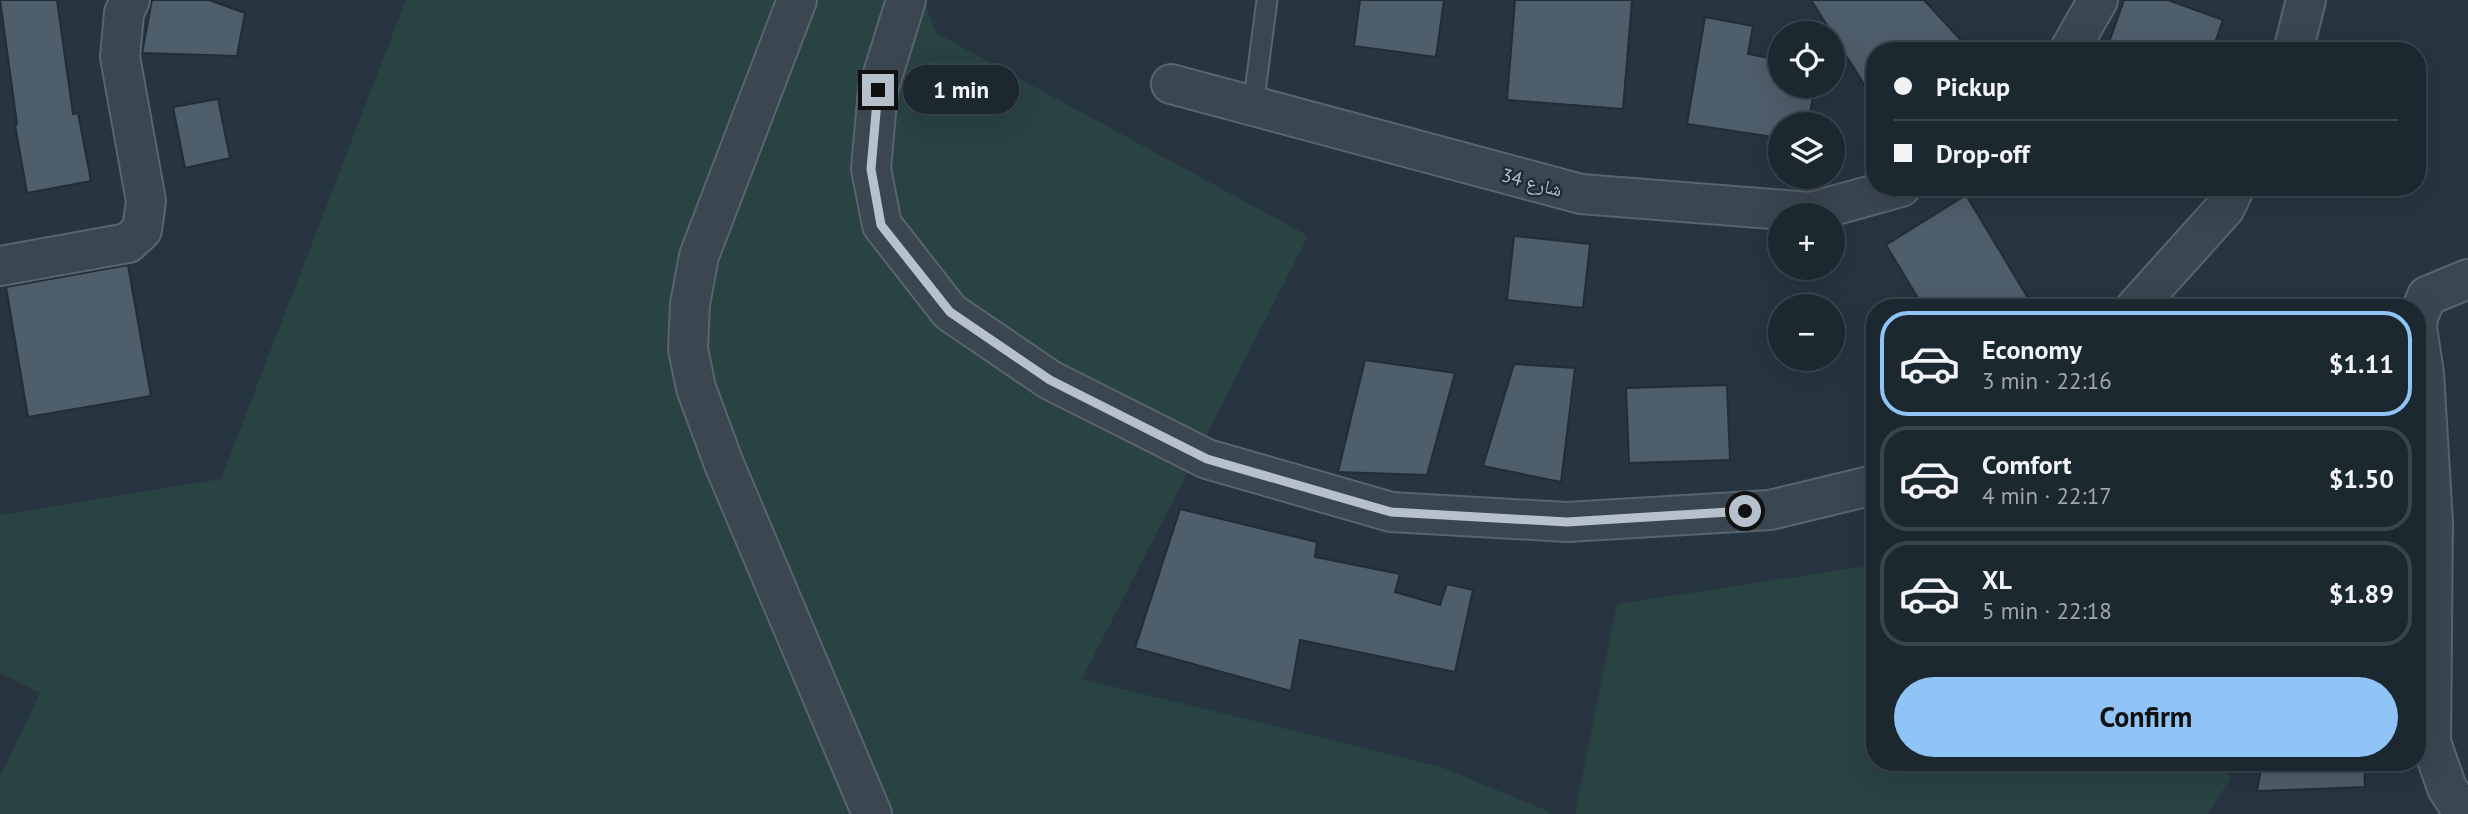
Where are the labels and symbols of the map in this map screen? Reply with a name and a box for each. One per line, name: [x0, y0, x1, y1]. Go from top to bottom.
callout: 1 min: [903, 66, 1018, 114]
route end: [862, 74, 894, 106]
street label: شارع 34: [1499, 162, 1565, 202]
route start: [1729, 495, 1761, 527]

